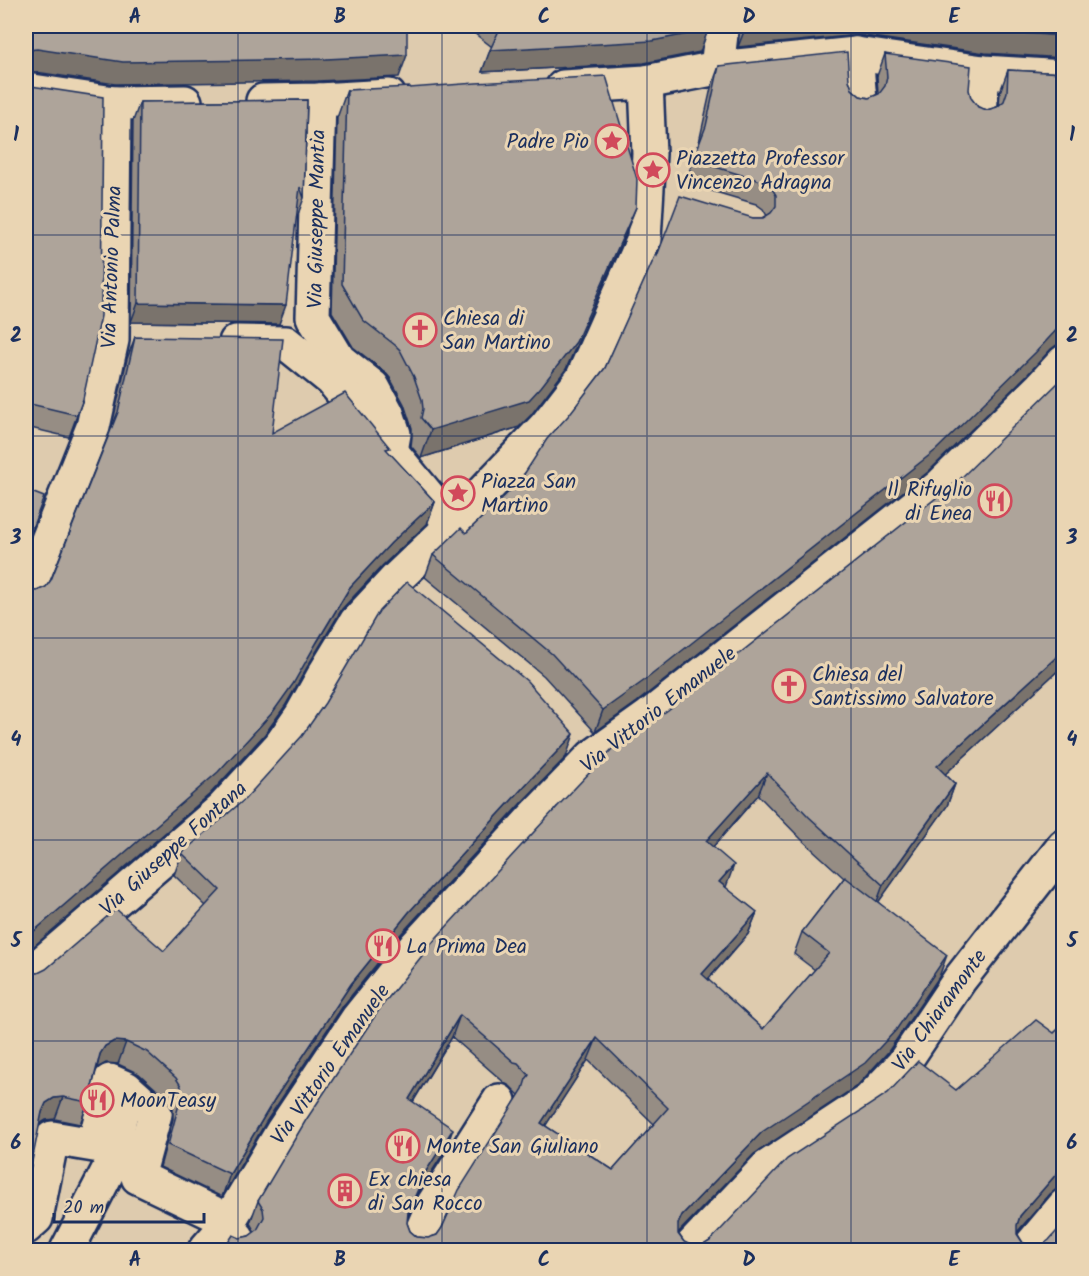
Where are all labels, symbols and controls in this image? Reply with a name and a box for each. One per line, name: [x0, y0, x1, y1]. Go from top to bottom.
text: A: [129, 2, 141, 34]
text: B: [334, 2, 346, 34]
text: C: [538, 2, 550, 34]
text: D: [742, 2, 756, 34]
text: E: [948, 2, 960, 34]
text: 1: [13, 120, 19, 152]
text: 1: [1069, 120, 1075, 152]
place icon: Padre Pio: [594, 123, 630, 159]
place label: Padre Pio: [507, 126, 589, 159]
street label: Via Giuseppe Mantia: [299, 129, 336, 309]
place label: Piazzetta Professor Vincenzo Adragna: [676, 143, 845, 200]
place icon: Piazzetta Professor Vincenzo Adragna: [635, 152, 671, 188]
street label: Via Antonio Palma: [93, 185, 132, 349]
place label: Chiesa di San Martino: [443, 303, 551, 360]
church icon: Chiesa di San Martino: [402, 312, 438, 348]
text: 2: [10, 321, 22, 353]
text: 2: [1066, 321, 1078, 353]
place label: Piazza San Martino: [481, 466, 576, 523]
place label: Il Rifuglio di Enea: [887, 474, 972, 531]
place icon: Piazza San Martino: [440, 475, 476, 511]
restaurant icon: Il Rifuglio di Enea: [977, 483, 1013, 519]
text: 3: [10, 523, 22, 555]
text: 3: [1066, 523, 1078, 555]
street label: Via Vittorio Emanuele: [574, 638, 745, 782]
place label: Chiesa del Santissimo Salvatore: [812, 659, 994, 716]
church icon: Chiesa del Santissimo Salvatore: [771, 668, 807, 704]
text: 4: [11, 725, 22, 757]
text: 4: [1067, 725, 1078, 757]
street label: Via Giuseppe Fontana: [93, 773, 255, 925]
text: 5: [10, 926, 23, 958]
text: 5: [1066, 926, 1079, 958]
restaurant icon: La Prima Dea: [365, 928, 401, 964]
place label: La Prima Dea: [406, 931, 527, 964]
street label: Via Chiaramonte: [884, 942, 996, 1079]
street label: Via Vittorio Emanuele: [263, 977, 400, 1152]
restaurant icon: MoonTeasy: [79, 1082, 115, 1118]
place label: MoonTeasy: [120, 1085, 216, 1118]
text: 6: [11, 1128, 22, 1160]
restaurant icon: Monte San Giuliano: [385, 1128, 421, 1164]
text: 6: [1067, 1128, 1078, 1160]
place label: Monte San Giuliano: [426, 1131, 599, 1164]
place label: Ex chiesa di San Rocco: [368, 1164, 483, 1221]
building icon: Ex chiesa di San Rocco: [327, 1173, 363, 1209]
scale bar: [54, 1186, 204, 1224]
text: 20 m: [63, 1194, 104, 1223]
text: A: [129, 1245, 141, 1276]
text: B: [334, 1245, 346, 1276]
text: C: [538, 1245, 550, 1276]
text: D: [742, 1245, 756, 1276]
text: E: [948, 1245, 960, 1276]

